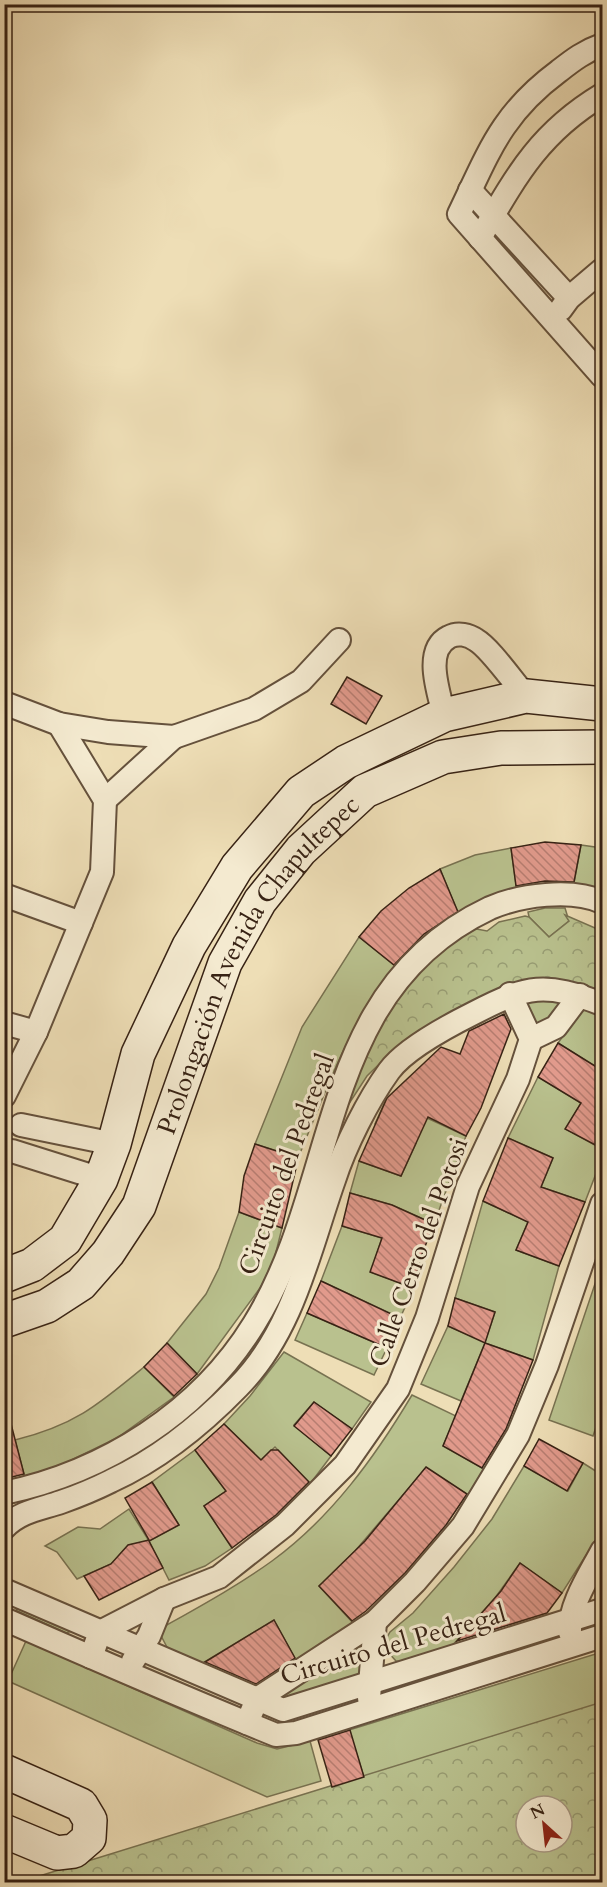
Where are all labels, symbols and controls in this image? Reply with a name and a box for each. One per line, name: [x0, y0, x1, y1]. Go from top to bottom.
street label: Prolongación Avenida Chapultepec: [149, 788, 367, 1139]
street label: Circuito del Pedregal: [230, 1048, 343, 1280]
street label: Calle Cerro del Potosi: [361, 1133, 476, 1372]
street label: Circuito del Pedregal: [276, 1595, 510, 1693]
north arrow: [514, 1794, 574, 1854]
text: N: [526, 1799, 549, 1824]

